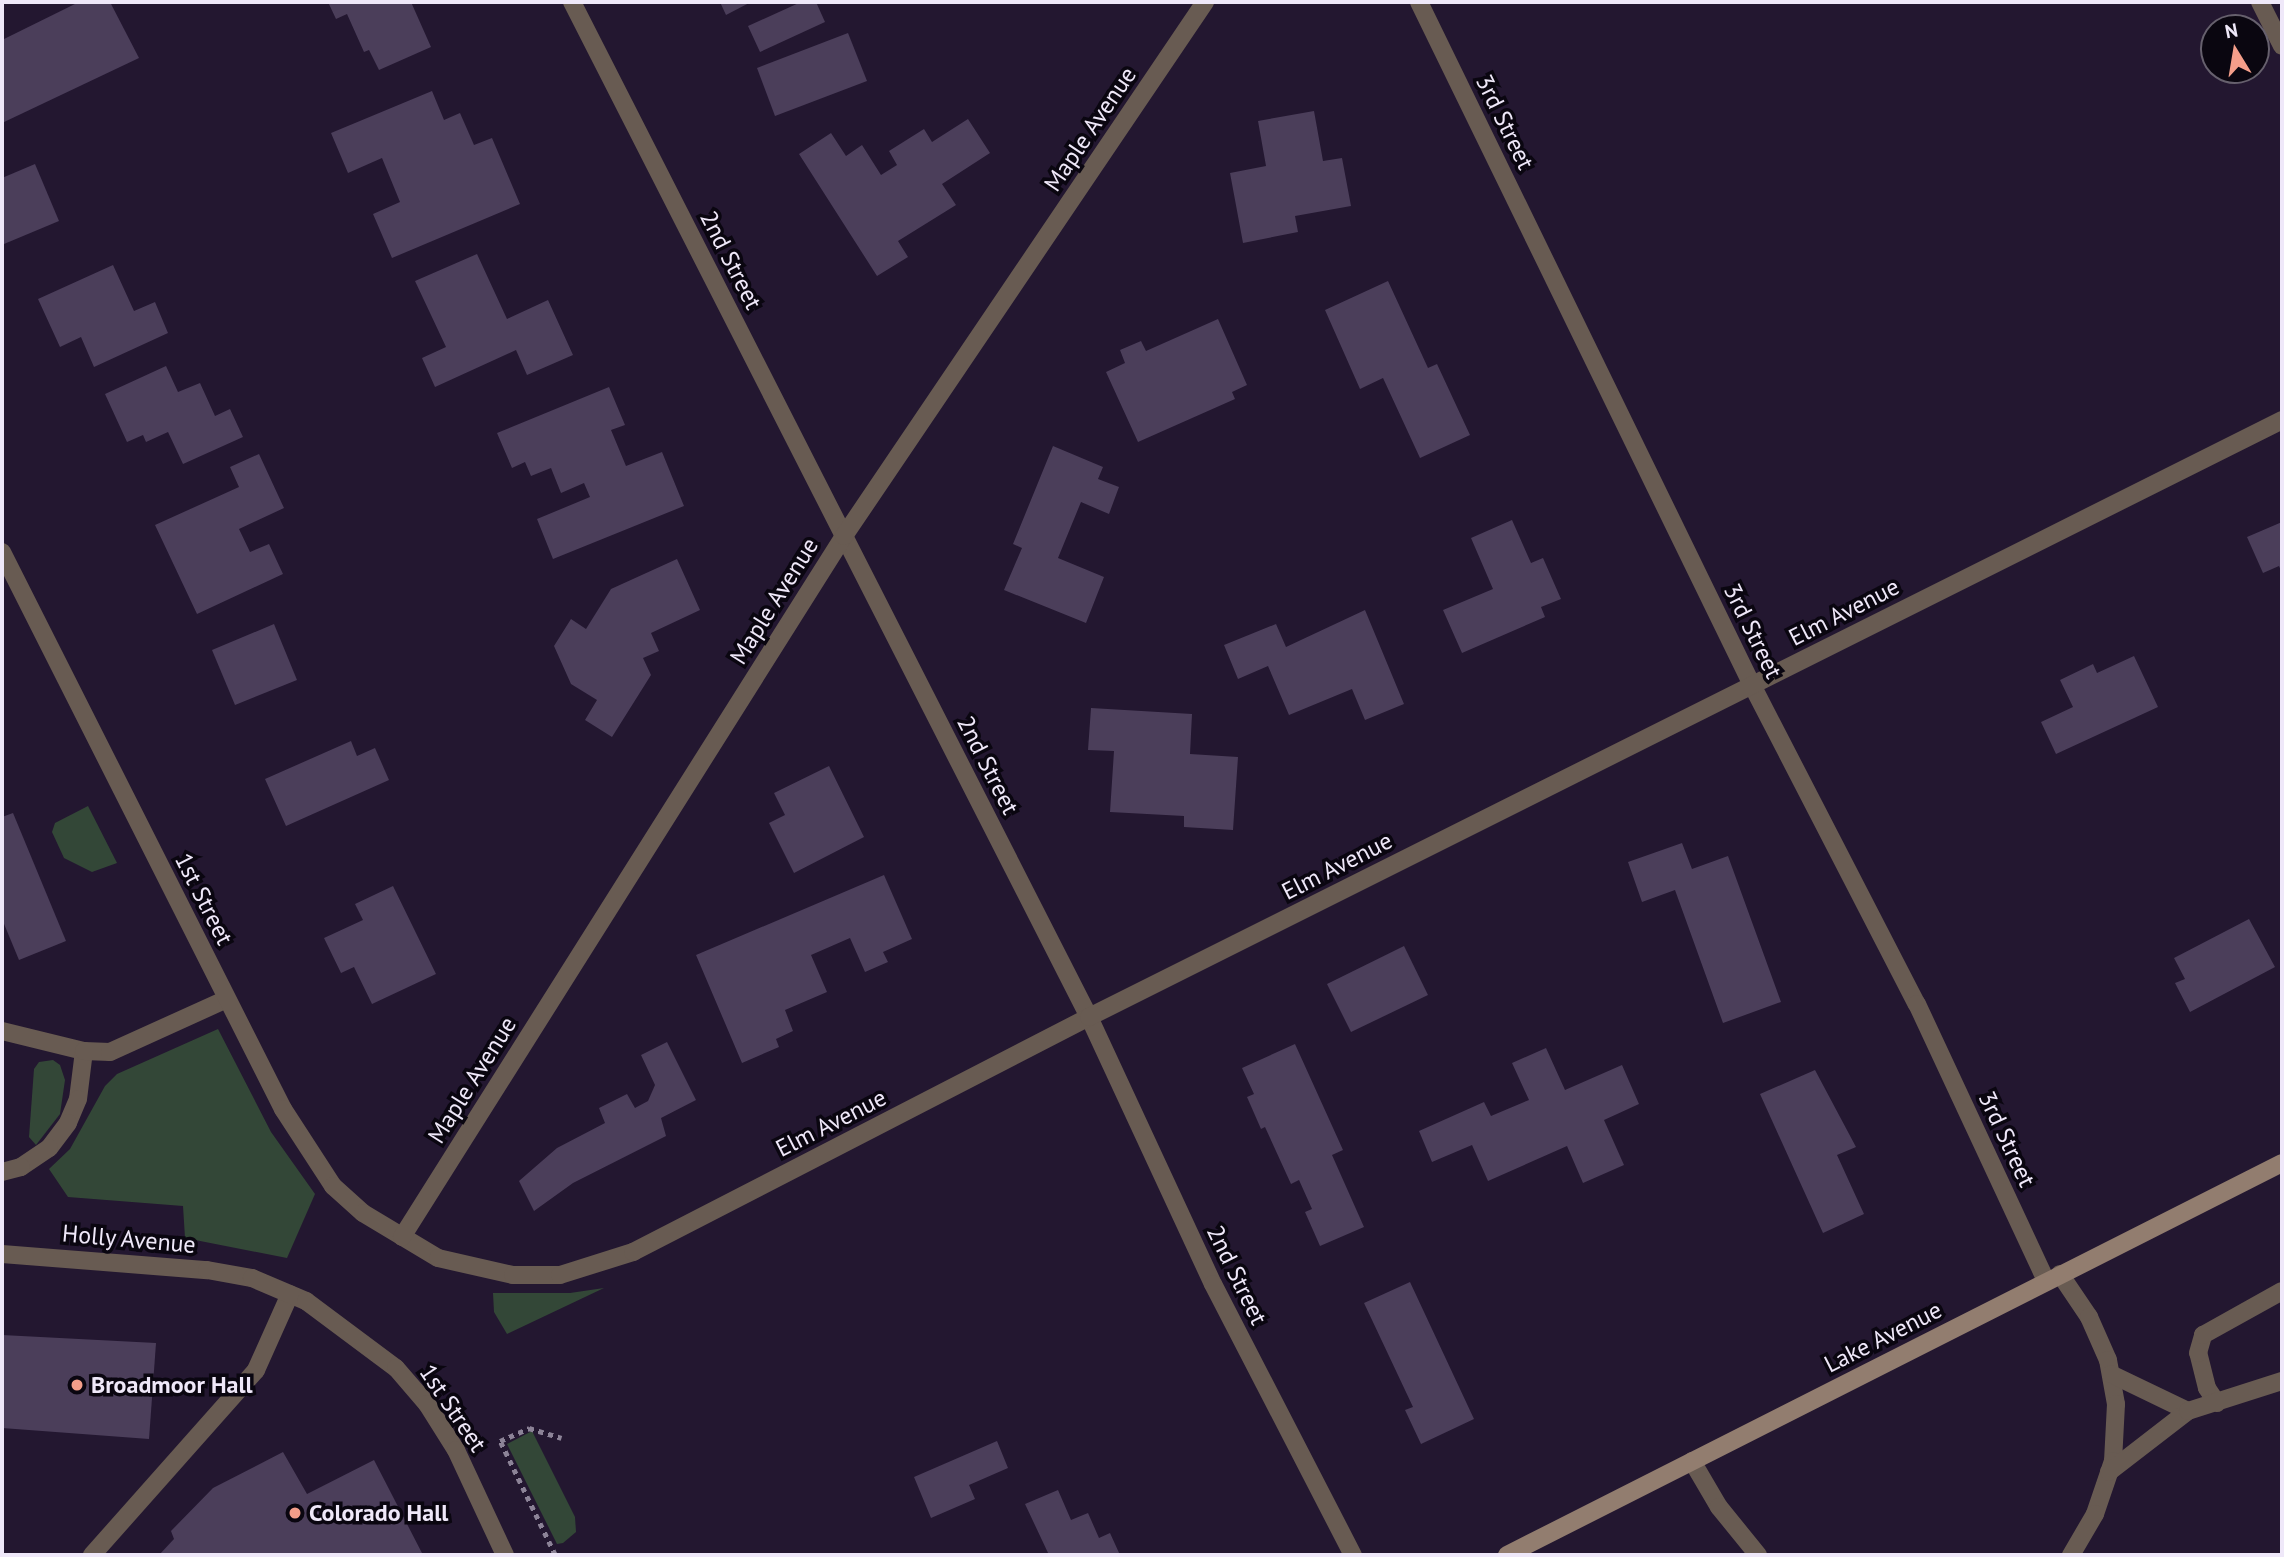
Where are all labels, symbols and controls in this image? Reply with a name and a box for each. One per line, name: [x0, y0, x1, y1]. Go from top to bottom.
north arrow: [2200, 14, 2270, 84]
text: N: [2223, 17, 2240, 43]
street label: Maple Avenue: [1038, 61, 1142, 197]
street label: 3rd Street: [1470, 70, 1540, 174]
street label: 2nd Street: [694, 206, 768, 314]
street label: Maple Avenue: [724, 532, 824, 670]
street label: Elm Avenue: [1784, 572, 1904, 652]
street label: 3rd Street: [1718, 579, 1788, 683]
street label: 2nd Street: [951, 711, 1025, 819]
street label: Elm Avenue: [1277, 826, 1397, 906]
street label: 1st Street: [169, 848, 239, 950]
street label: Maple Avenue: [422, 1011, 522, 1149]
street label: Elm Avenue: [771, 1083, 891, 1163]
street label: 3rd Street: [1972, 1087, 2042, 1191]
street label: Holly Avenue: [60, 1219, 198, 1259]
street label: 2nd Street: [1201, 1221, 1273, 1329]
street label: Lake Avenue: [1819, 1295, 1947, 1379]
street label: 1st Street: [413, 1359, 493, 1457]
place label: Broadmoor Hall: [91, 1371, 253, 1399]
marker: Broadmoor Hall: [69, 1377, 85, 1393]
place label: Colorado Hall: [309, 1499, 448, 1527]
marker: Colorado Hall: [287, 1505, 303, 1521]

